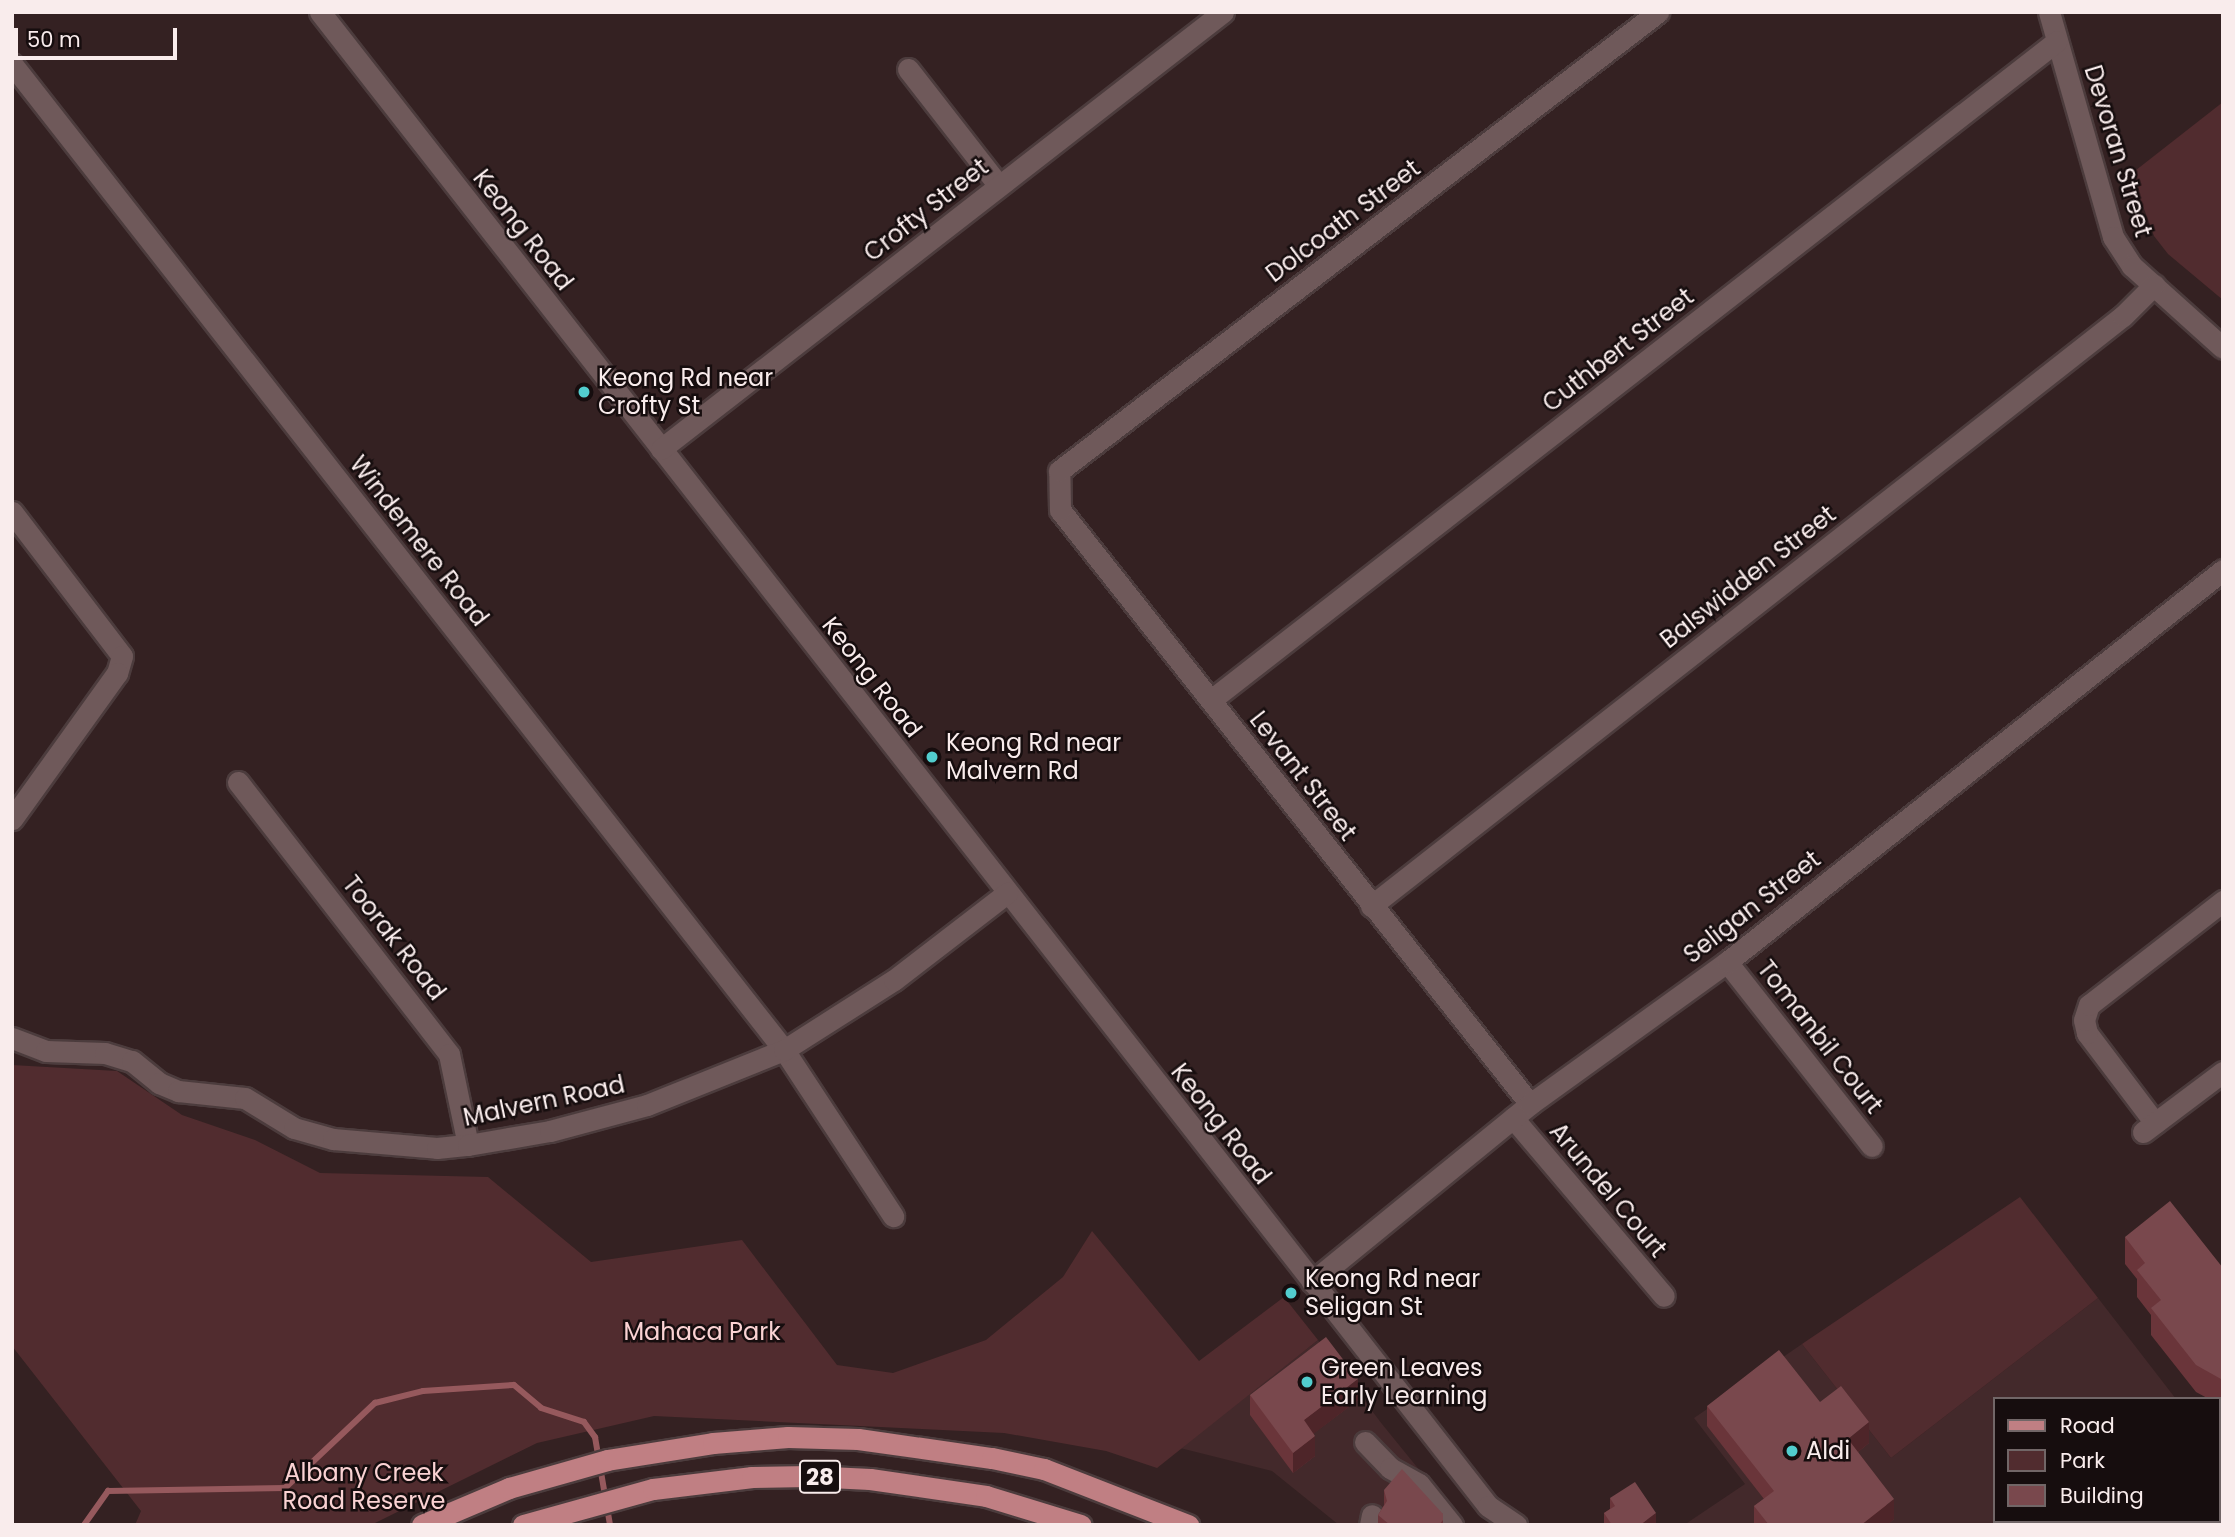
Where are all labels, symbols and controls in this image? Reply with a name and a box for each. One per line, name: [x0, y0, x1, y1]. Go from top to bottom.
scale bar: [18, 14, 180, 58]
text: 50 m: [27, 25, 81, 54]
street label: Devoran Street: [2078, 62, 2158, 240]
street label: Crofty Street: [858, 153, 994, 267]
street label: Dolcoath Street: [1260, 154, 1426, 288]
street label: Keong Road: [467, 164, 579, 296]
street label: Cuthbert Street: [1537, 282, 1699, 418]
place label: Keong Rd near Crofty St: [598, 364, 773, 420]
marker: Keong Rd near Crofty St: [576, 384, 592, 400]
street label: Windemere Road: [344, 450, 494, 632]
street label: Balswidden Street: [1655, 500, 1841, 654]
street label: Keong Road: [816, 611, 928, 743]
street label: Levant Street: [1244, 706, 1362, 846]
place label: Keong Rd near Malvern Rd: [946, 729, 1121, 785]
marker: Keong Rd near Malvern Rd: [924, 749, 940, 765]
street label: Seligan Street: [1678, 845, 1826, 969]
street label: Toorak Road: [336, 870, 452, 1006]
street label: Tomanbil Court: [1751, 955, 1889, 1119]
street label: Keong Road: [1165, 1058, 1277, 1190]
street label: Malvern Road: [461, 1070, 627, 1132]
street label: Arundel Court: [1544, 1117, 1672, 1263]
place label: Keong Rd near Seligan St: [1305, 1265, 1480, 1321]
marker: Keong Rd near Seligan St: [1283, 1285, 1299, 1301]
park label: Mahaca Park: [623, 1318, 781, 1346]
place label: Green Leaves Early Learning: [1321, 1354, 1488, 1410]
marker: Green Leaves Early Learning: [1299, 1374, 1315, 1390]
legend: [1994, 1397, 2221, 1523]
text: Road: [2060, 1411, 2115, 1440]
place label: Aldi: [1806, 1437, 1850, 1465]
marker: Aldi: [1784, 1443, 1800, 1459]
text: Park: [2060, 1446, 2105, 1475]
road number: 28: [797, 1458, 843, 1496]
park label: Albany Creek Road Reserve: [283, 1459, 445, 1515]
text: Building: [2060, 1481, 2144, 1510]

